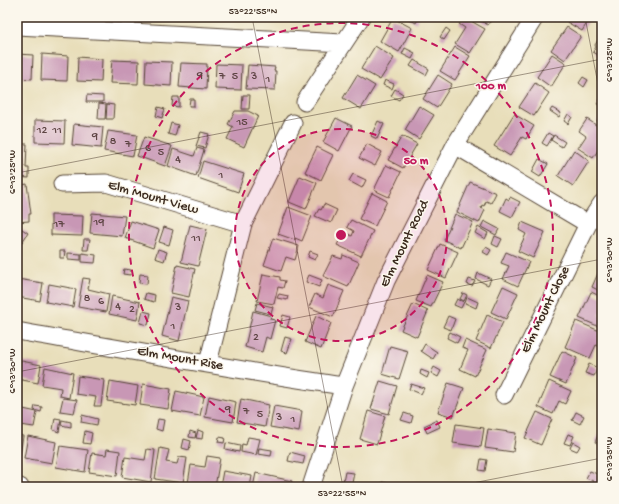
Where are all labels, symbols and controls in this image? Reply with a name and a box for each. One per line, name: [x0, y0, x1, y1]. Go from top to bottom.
text: 53°22'55"N: [229, 6, 278, 18]
text: 6°13'25"W: [604, 37, 616, 82]
house number: 9: [196, 69, 203, 83]
house number: 7: [218, 70, 226, 84]
house number: 5: [232, 70, 238, 84]
house number: 3: [250, 70, 257, 84]
house number: 1: [265, 73, 271, 87]
text: 100 m: [475, 80, 506, 94]
house number: 15: [235, 116, 248, 130]
house number: 12: [36, 124, 47, 138]
house number: 11: [51, 124, 62, 138]
house number: 9: [91, 130, 98, 144]
house number: 8: [110, 135, 117, 149]
house number: 7: [124, 138, 132, 152]
house number: 6: [145, 142, 152, 156]
house number: 5: [158, 146, 164, 160]
text: 6°13'25"W: [7, 149, 19, 194]
house number: 4: [175, 153, 181, 167]
text: 50 m: [404, 155, 429, 169]
house number: 1: [218, 169, 224, 183]
street label: Elm Mount View: [106, 177, 200, 219]
street label: Elm Mount Road: [377, 196, 434, 290]
house number: 19: [93, 216, 104, 230]
house number: 17: [52, 218, 65, 232]
centre of rings: [334, 228, 348, 242]
house number: 11: [190, 232, 201, 246]
text: 6°13'30"W: [604, 237, 616, 282]
street label: Elm Mount Close: [518, 263, 575, 356]
house number: 8: [84, 292, 91, 306]
house number: 6: [98, 295, 105, 309]
house number: 4: [115, 300, 121, 314]
house number: 3: [174, 301, 181, 315]
house number: 2: [129, 303, 135, 317]
house number: 1: [170, 320, 176, 334]
house number: 2: [253, 331, 259, 345]
street label: Elm Mount Rise: [136, 343, 225, 375]
text: 6°13'30"W: [7, 348, 19, 393]
house number: 9: [224, 403, 231, 417]
house number: 7: [242, 405, 250, 419]
house number: 5: [257, 408, 263, 422]
house number: 3: [275, 411, 282, 425]
house number: 1: [290, 413, 296, 427]
text: 6°13'35"W: [604, 436, 616, 481]
text: 53°22'55"N: [318, 488, 367, 500]

